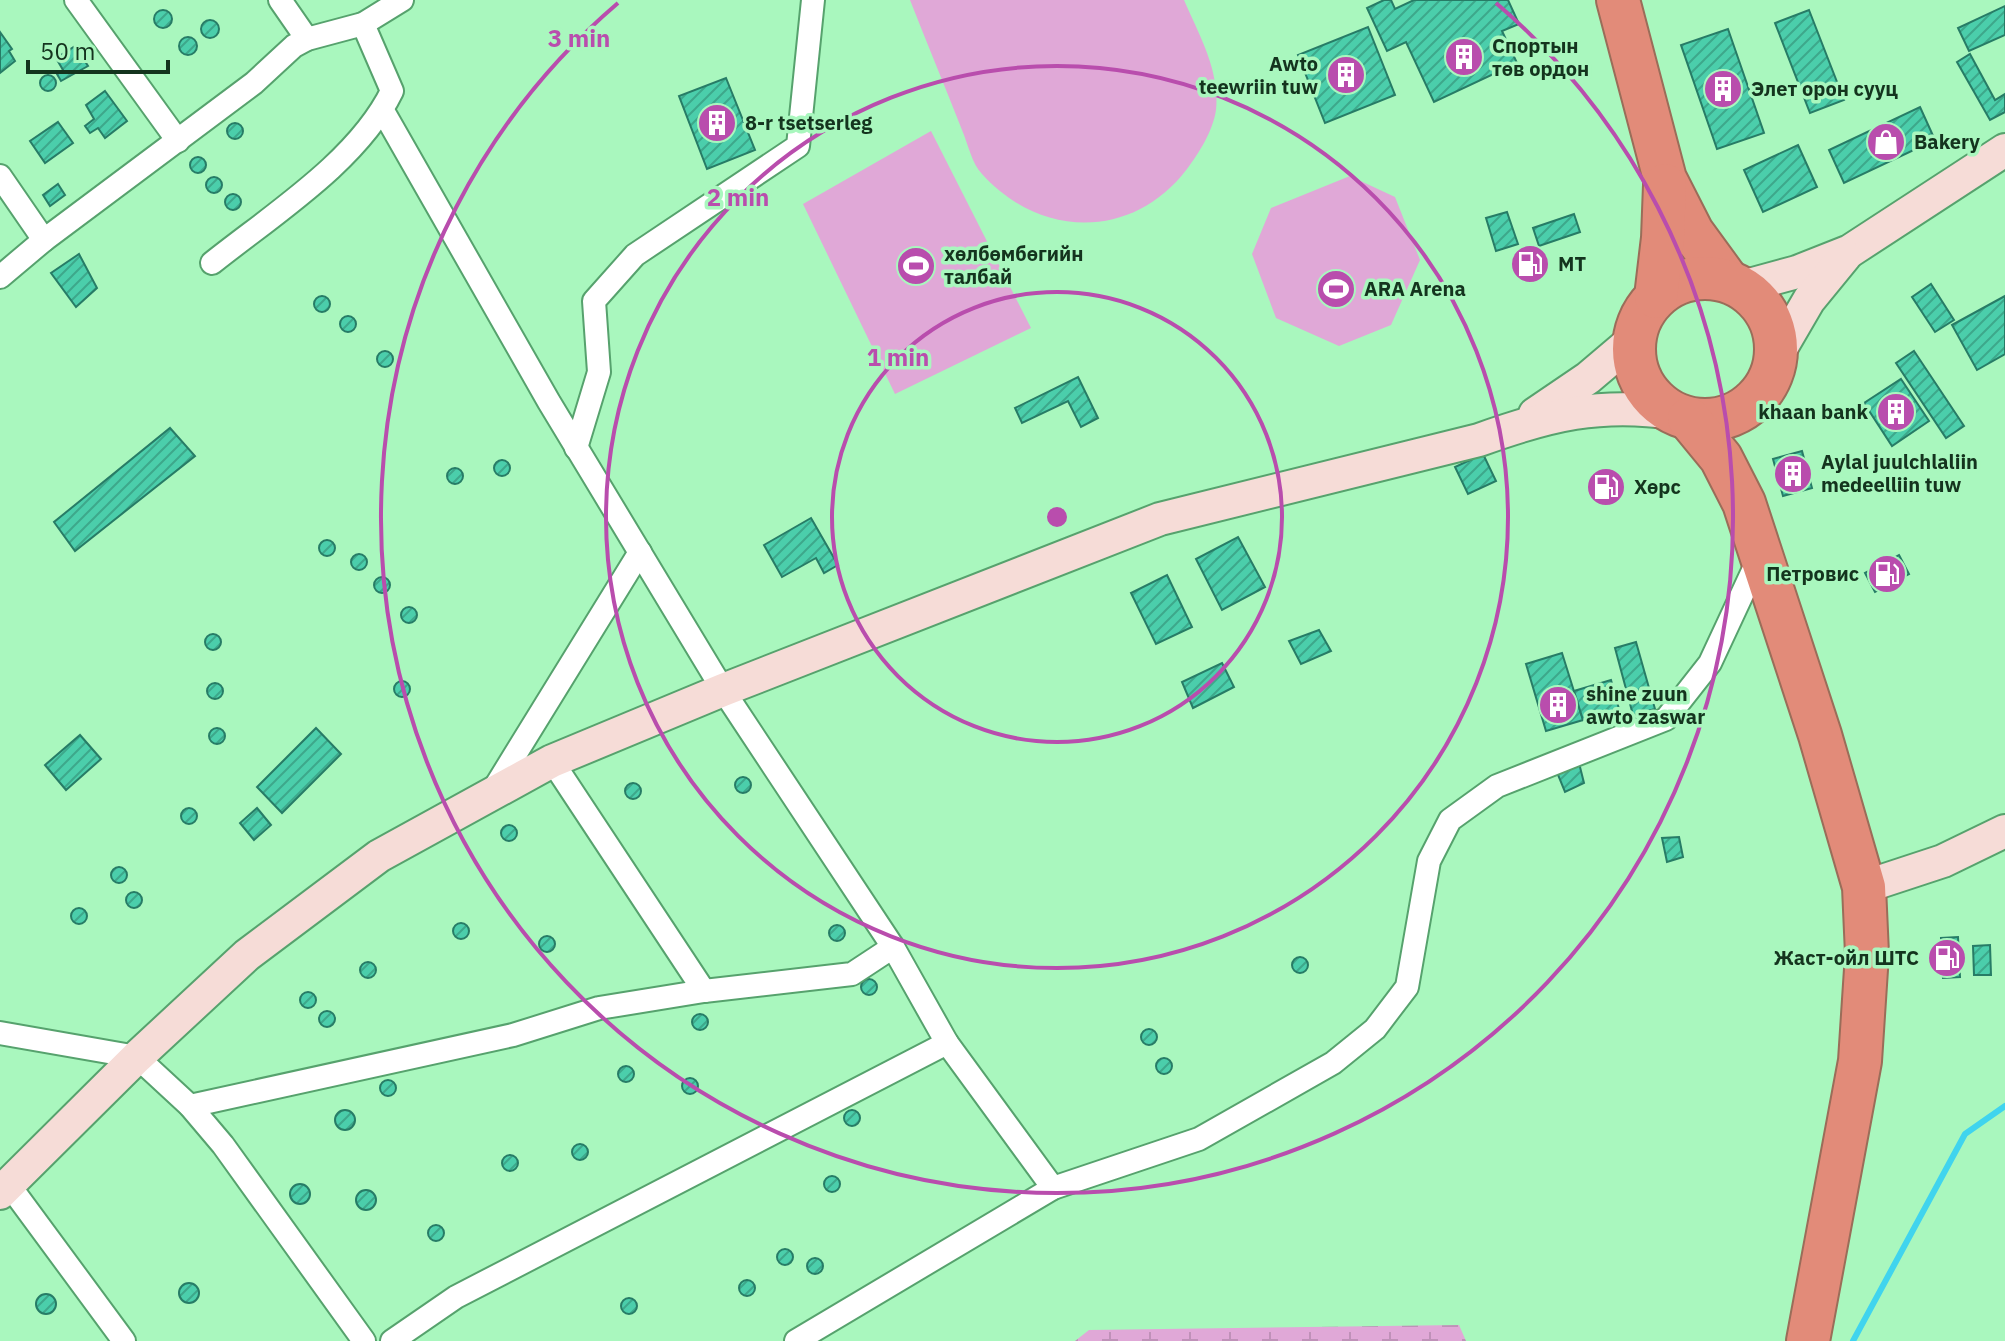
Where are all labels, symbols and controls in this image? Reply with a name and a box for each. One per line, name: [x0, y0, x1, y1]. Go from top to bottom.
text: 3 min: [548, 22, 610, 54]
scale bar: [28, 24, 168, 74]
place label: Спортын төв ордон: [1492, 32, 1589, 82]
text: 50 m: [40, 35, 95, 67]
building icon: Спортын төв ордон: [1443, 36, 1485, 78]
place label: Awto teewriin tuw: [1199, 50, 1318, 100]
building icon: Awto teewriin tuw: [1325, 54, 1367, 96]
building icon: Элет орон сууц: [1702, 68, 1744, 110]
place label: Элет орон сууц: [1751, 75, 1898, 102]
building icon: 8-r tsetserleg: [696, 102, 738, 144]
place label: 8-r tsetserleg: [745, 109, 873, 136]
shop icon: Bakery: [1865, 121, 1907, 163]
place label: Bakery: [1914, 128, 1980, 155]
text: 2 min: [707, 181, 769, 213]
place label: хөлбөмбөгийн талбай: [944, 240, 1084, 290]
fuel station icon: MT: [1509, 243, 1551, 285]
sports icon: хөлбөмбөгийн талбай: [895, 245, 937, 287]
place label: MT: [1558, 250, 1586, 277]
sports icon: ARA Arena: [1315, 268, 1357, 310]
place label: ARA Arena: [1364, 275, 1466, 302]
text: 1 min: [867, 341, 929, 373]
building icon: khaan bank: [1875, 391, 1917, 433]
place label: khaan bank: [1758, 398, 1868, 425]
place label: Aylal juulchlaliin medeelliin tuw: [1821, 448, 1978, 498]
building icon: Aylal juulchlaliin medeelliin tuw: [1772, 453, 1814, 495]
fuel station icon: Хөрс: [1585, 466, 1627, 508]
place label: Хөрс: [1634, 473, 1681, 500]
centre of rings: [1043, 503, 1071, 531]
fuel station icon: Петровис: [1866, 553, 1908, 595]
place label: Петровис: [1766, 560, 1859, 587]
place label: shine zuun awto zaswar: [1586, 680, 1705, 730]
building icon: shine zuun awto zaswar: [1537, 684, 1579, 726]
fuel station icon: Жаст-ойл ШТС: [1926, 937, 1968, 979]
place label: Жаст-ойл ШТС: [1774, 944, 1919, 971]

